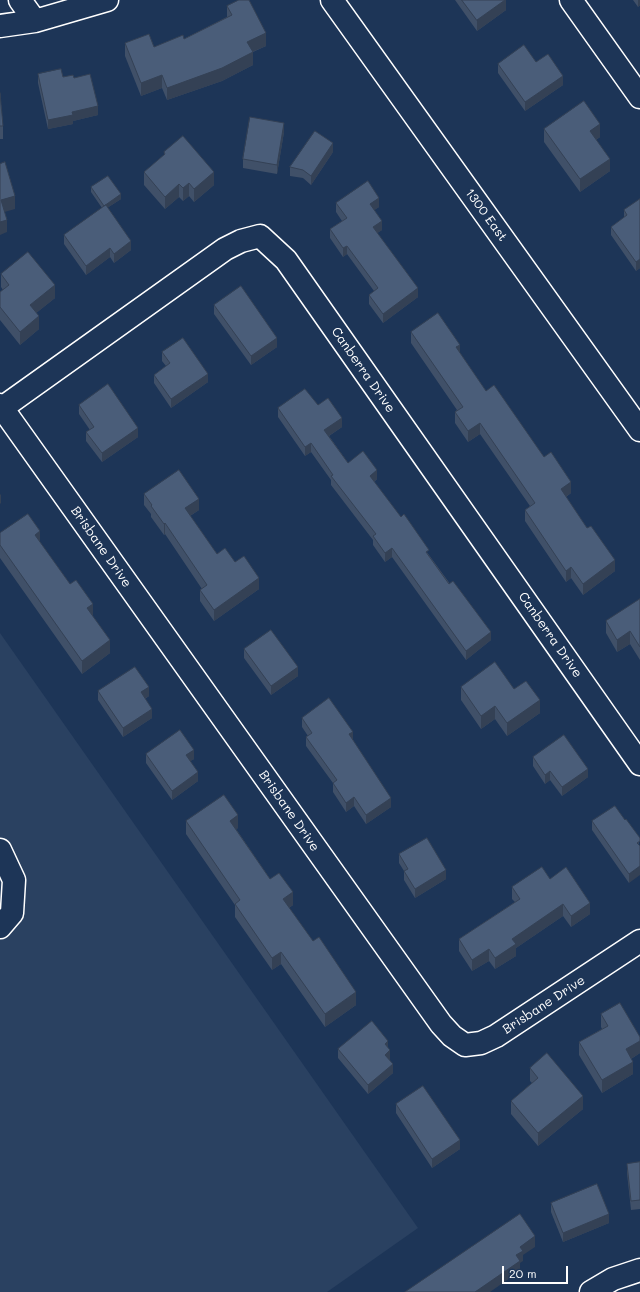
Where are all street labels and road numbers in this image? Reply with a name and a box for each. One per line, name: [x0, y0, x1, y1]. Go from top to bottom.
street label: 1300 East: [462, 186, 510, 244]
street label: Canberra Drive: [328, 324, 398, 416]
street label: Brisbane Drive: [67, 504, 135, 590]
street label: Canberra Drive: [515, 589, 585, 681]
street label: Brisbane Drive: [255, 768, 323, 854]
street label: Brisbane Drive: [500, 973, 588, 1037]

